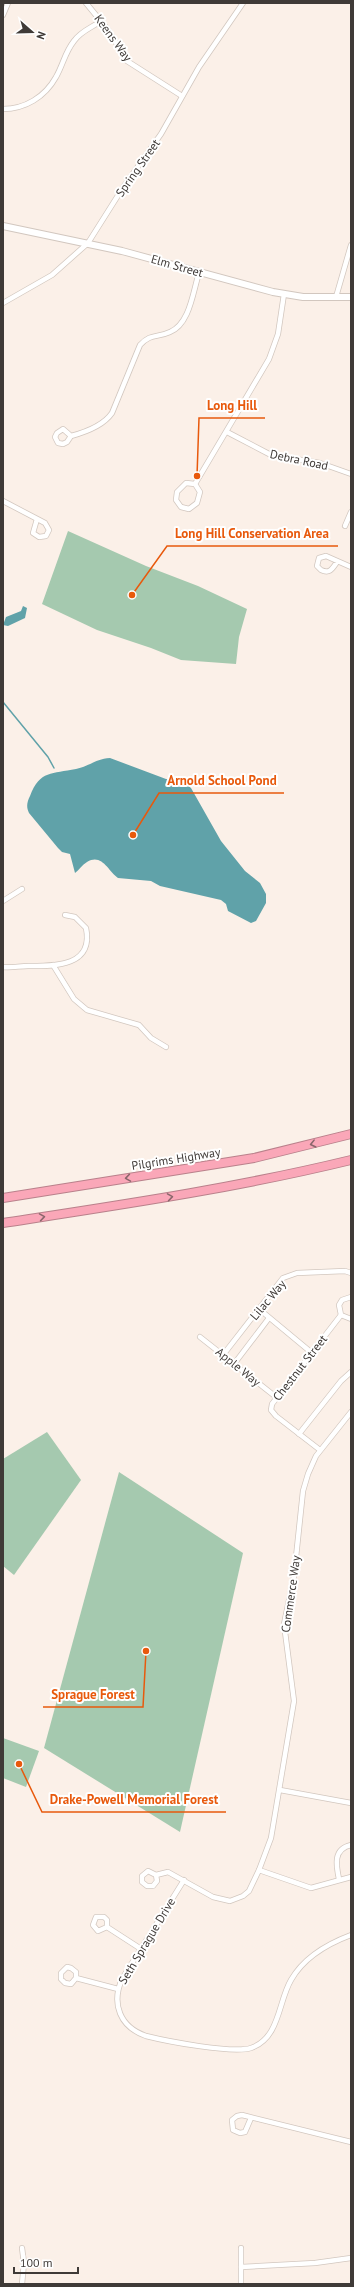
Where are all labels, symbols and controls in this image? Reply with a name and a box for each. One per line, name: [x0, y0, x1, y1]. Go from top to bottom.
street label: Keens Way: [91, 11, 136, 64]
north arrow: [12, 12, 52, 52]
text: N: [34, 30, 49, 41]
street label: Spring Street: [112, 136, 163, 199]
street label: Elm Street: [149, 251, 205, 280]
callout: Long Hill: [199, 393, 265, 418]
text: Long Hill: [207, 397, 257, 414]
street label: Debra Road: [269, 446, 330, 473]
callout: Long Hill Conservation Area: [167, 521, 338, 546]
text: Long Hill Conservation Area: [175, 525, 329, 542]
callout: Arnold School Pond: [159, 768, 284, 793]
text: Arnold School Pond: [167, 772, 277, 789]
one-way arrow: [310, 1140, 317, 1148]
street label: Pilgrims Highway: [130, 1144, 222, 1173]
one-way arrow: [125, 1174, 131, 1182]
one-way arrow: [167, 1193, 173, 1202]
one-way arrow: [38, 1213, 45, 1222]
street label: Lilac Way: [246, 1276, 289, 1323]
street label: Chestnut Street: [269, 1332, 330, 1404]
street label: Apple Way: [213, 1344, 264, 1390]
street label: Commerce Way: [278, 1554, 303, 1633]
callout: Sprague Forest: [43, 1682, 143, 1707]
text: Sprague Forest: [51, 1686, 135, 1703]
callout: Drake-Powell Memorial Forest: [42, 1787, 226, 1812]
text: Drake-Powell Memorial Forest: [50, 1791, 219, 1808]
street label: Seth Sprague Drive: [115, 1895, 178, 1987]
scale bar: [14, 2249, 78, 2275]
text: 100 m: [20, 2255, 53, 2270]

